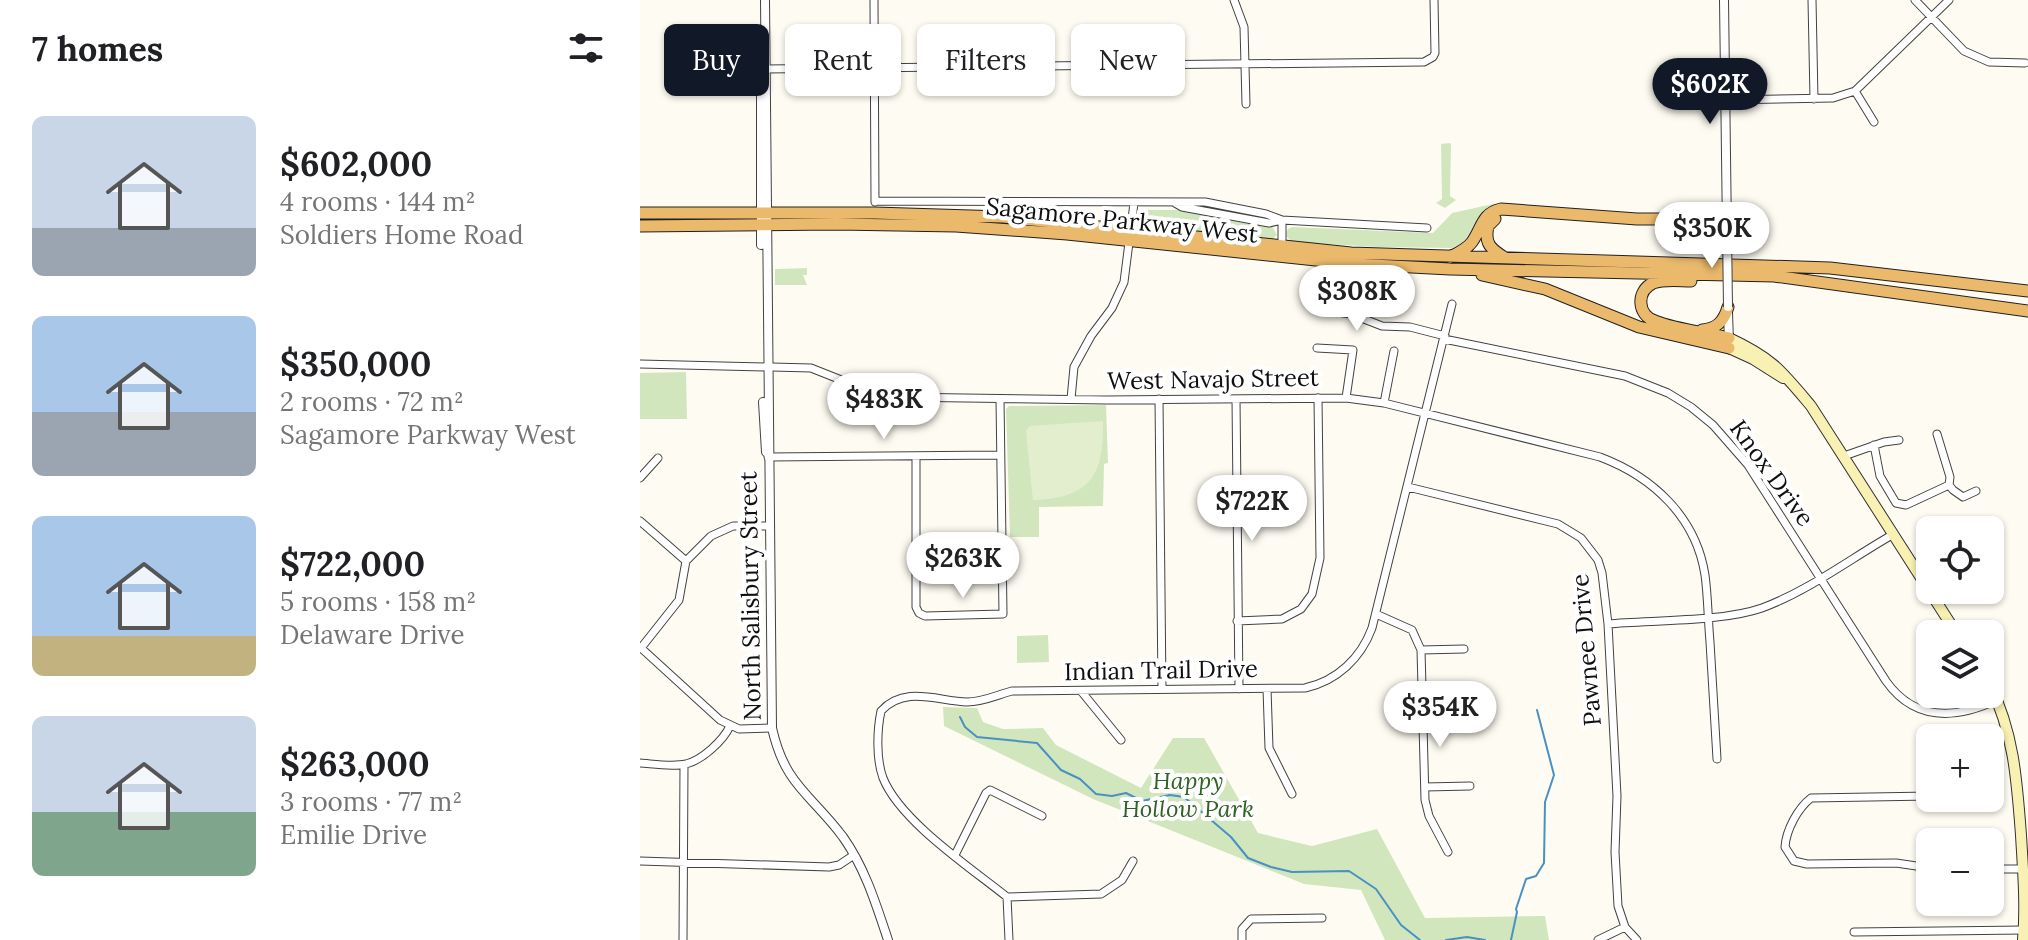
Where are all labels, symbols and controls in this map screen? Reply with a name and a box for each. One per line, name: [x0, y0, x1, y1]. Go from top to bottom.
chip: Buy: [664, 24, 769, 96]
chip: Rent: [785, 24, 901, 96]
chip: Filters: [917, 24, 1055, 96]
chip: New: [1071, 24, 1185, 96]
icon: filters: [564, 26, 608, 70]
text: 7 homes: [32, 27, 163, 70]
pin: $602K: [1654, 58, 1766, 126]
text: $602K: [1670, 67, 1750, 100]
text: $602,000: [280, 142, 432, 185]
icon: home: [96, 148, 192, 244]
text: 4 rooms · 144 m²: [280, 185, 476, 218]
street label: Sagamore Parkway West: [985, 190, 1260, 250]
pin: $350K: [1656, 202, 1768, 270]
text: $350K: [1673, 211, 1751, 244]
text: Soldiers Home Road: [280, 218, 524, 251]
pin: $308K: [1301, 265, 1413, 333]
text: $308K: [1317, 274, 1397, 307]
text: $350,000: [280, 342, 431, 385]
icon: home: [96, 348, 192, 444]
street label: West Navajo Street: [1107, 362, 1320, 396]
pin: $483K: [828, 373, 940, 441]
text: $483K: [845, 382, 923, 415]
text: 2 rooms · 72 m²: [280, 385, 464, 418]
street label: Knox Drive: [1723, 414, 1821, 532]
text: Sagamore Parkway West: [280, 418, 576, 451]
street label: North Salisbury Street: [732, 470, 768, 721]
pin: $722K: [1196, 475, 1308, 543]
text: $722K: [1215, 484, 1289, 517]
map controls: [1916, 516, 2004, 916]
button: locate: [1916, 516, 2004, 604]
pin: $263K: [907, 532, 1019, 600]
text: $263K: [924, 541, 1002, 574]
text: $722,000: [280, 542, 425, 585]
icon: home: [96, 548, 192, 644]
street label: Pawnee Drive: [1564, 573, 1608, 727]
text: 5 rooms · 158 m²: [280, 585, 476, 618]
text: Delaware Drive: [280, 618, 465, 651]
button: layers: [1916, 620, 2004, 708]
street label: Indian Trail Drive: [1064, 653, 1258, 687]
pin: $354K: [1384, 681, 1496, 749]
text: $354K: [1402, 690, 1478, 723]
button: +: [1916, 724, 2004, 812]
text: $263,000: [280, 742, 430, 785]
icon: home: [96, 748, 192, 844]
park label: Happy Hollow Park: [1122, 765, 1254, 824]
text: 3 rooms · 77 m²: [280, 785, 462, 818]
text: Emilie Drive: [280, 818, 427, 851]
button: −: [1916, 828, 2004, 916]

